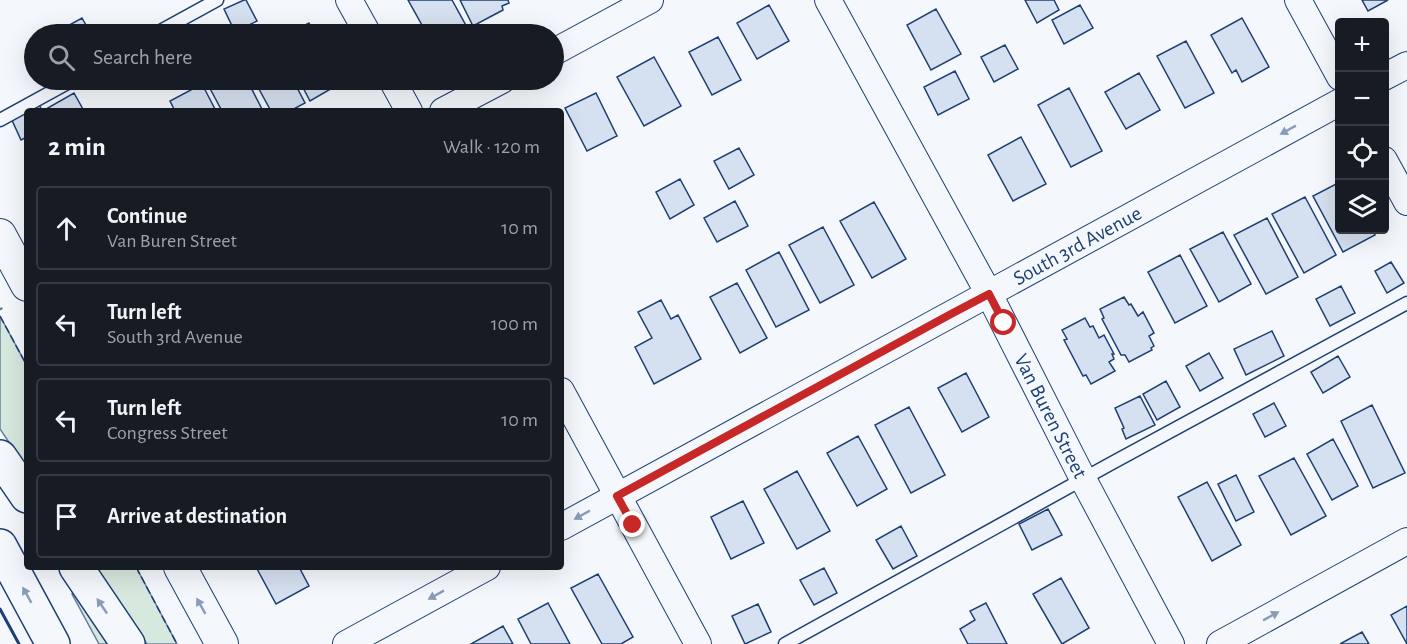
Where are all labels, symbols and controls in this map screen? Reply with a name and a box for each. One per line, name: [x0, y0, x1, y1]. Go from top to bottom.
map controls: [1335, 18, 1389, 234]
button: +: [1335, 18, 1389, 72]
search box: [24, 24, 564, 90]
icon: search: [45, 41, 78, 74]
text: Search here: [93, 46, 192, 68]
button: −: [1335, 72, 1389, 126]
one-way arrow: [1279, 125, 1296, 135]
button: locate: [1335, 126, 1389, 180]
text: 2 min: [48, 134, 106, 160]
text: Walk · 120 m: [443, 137, 540, 157]
button: layers: [1335, 180, 1389, 234]
street label: South 3rd Avenue: [1010, 202, 1145, 289]
text: Continue: [107, 205, 187, 227]
icon: ahead: [50, 212, 83, 245]
text: 10 m: [501, 218, 538, 238]
text: Van Buren Street: [107, 231, 237, 251]
text: Turn left: [107, 301, 181, 323]
icon: left: [50, 308, 83, 341]
route start: [990, 309, 1016, 335]
text: 100 m: [491, 314, 538, 334]
text: South 3rd Avenue: [107, 327, 243, 347]
street label: Van Buren Street: [1011, 350, 1091, 482]
text: Turn left: [107, 397, 181, 419]
icon: left: [50, 404, 83, 437]
text: 10 m: [501, 410, 538, 430]
text: Congress Street: [107, 423, 228, 443]
icon: arrive: [50, 500, 83, 533]
text: Arrive at destination: [107, 505, 287, 527]
one-way arrow: [574, 510, 591, 520]
route end: [619, 511, 645, 537]
one-way arrow: [22, 586, 32, 603]
one-way arrow: [427, 590, 444, 600]
one-way arrow: [196, 597, 206, 614]
one-way arrow: [96, 598, 108, 614]
one-way arrow: [1263, 611, 1280, 621]

